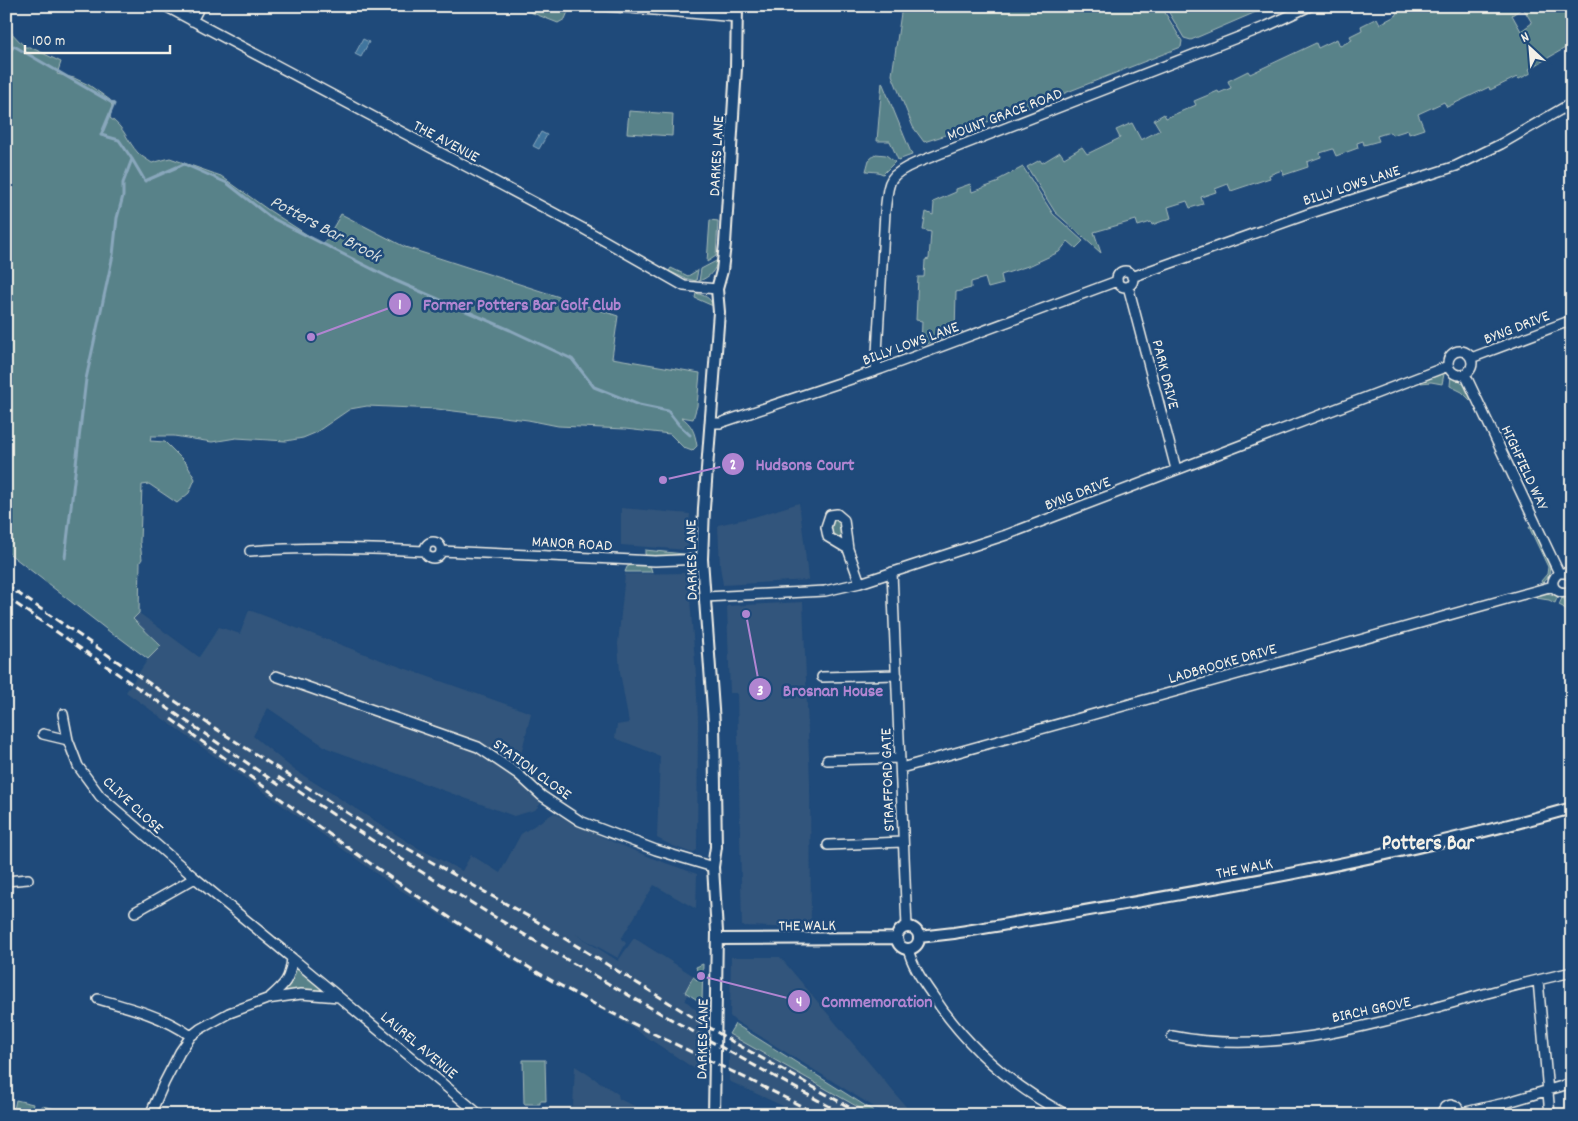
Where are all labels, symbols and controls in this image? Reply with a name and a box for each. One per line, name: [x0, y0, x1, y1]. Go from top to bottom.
scale bar: [25, 22, 170, 54]
north arrow: [1506, 22, 1556, 72]
text: N: [1518, 28, 1533, 49]
text: 100 m: [32, 31, 65, 53]
street label: MOUNT GRACE ROAD: [944, 83, 1066, 148]
street label: THE AVENUE: [409, 115, 484, 170]
street label: DARKES LANE: [704, 115, 731, 197]
street label: BILLY LOWS LANE: [1300, 160, 1404, 213]
water label: Potters Bar Brook: [265, 190, 386, 271]
callout: Former Potters Bar Golf Club: [388, 288, 631, 321]
text: Former Potters Bar Golf Club: [423, 294, 621, 319]
text: 1: [398, 295, 402, 317]
street label: BYNG DRIVE: [1481, 305, 1554, 351]
street label: BILLY LOWS LANE: [859, 316, 963, 372]
street label: PARK DRIVE: [1145, 337, 1184, 412]
street label: HIGHFIELD WAY: [1494, 422, 1554, 515]
callout: Hudsons Court: [720, 447, 864, 480]
text: Hudsons Court: [756, 454, 855, 479]
text: 2: [730, 455, 736, 477]
street label: BYNG DRIVE: [1042, 471, 1115, 517]
street label: DARKES LANE: [680, 519, 705, 600]
street label: MANOR ROAD: [531, 531, 613, 558]
street label: LADBROOKE DRIVE: [1166, 638, 1280, 691]
callout: Brosnan House: [748, 673, 893, 706]
text: Brosnan House: [783, 680, 883, 705]
text: 3: [757, 681, 764, 703]
street label: STRAFFORD GATE: [875, 727, 902, 832]
street label: STATION CLOSE: [487, 734, 576, 807]
street label: CLIVE CLOSE: [97, 772, 168, 841]
district label: Potters Bar: [1382, 830, 1476, 860]
street label: THE WALK: [1214, 853, 1275, 886]
street label: THE WALK: [778, 915, 836, 938]
callout: Commemoration: [787, 984, 943, 1017]
text: Commemoration: [821, 991, 933, 1016]
street label: BIRCH GROVE: [1330, 991, 1414, 1030]
text: 4: [796, 992, 802, 1014]
street label: DARKES LANE: [691, 998, 716, 1080]
street label: LAUREL AVENUE: [375, 1007, 463, 1086]

